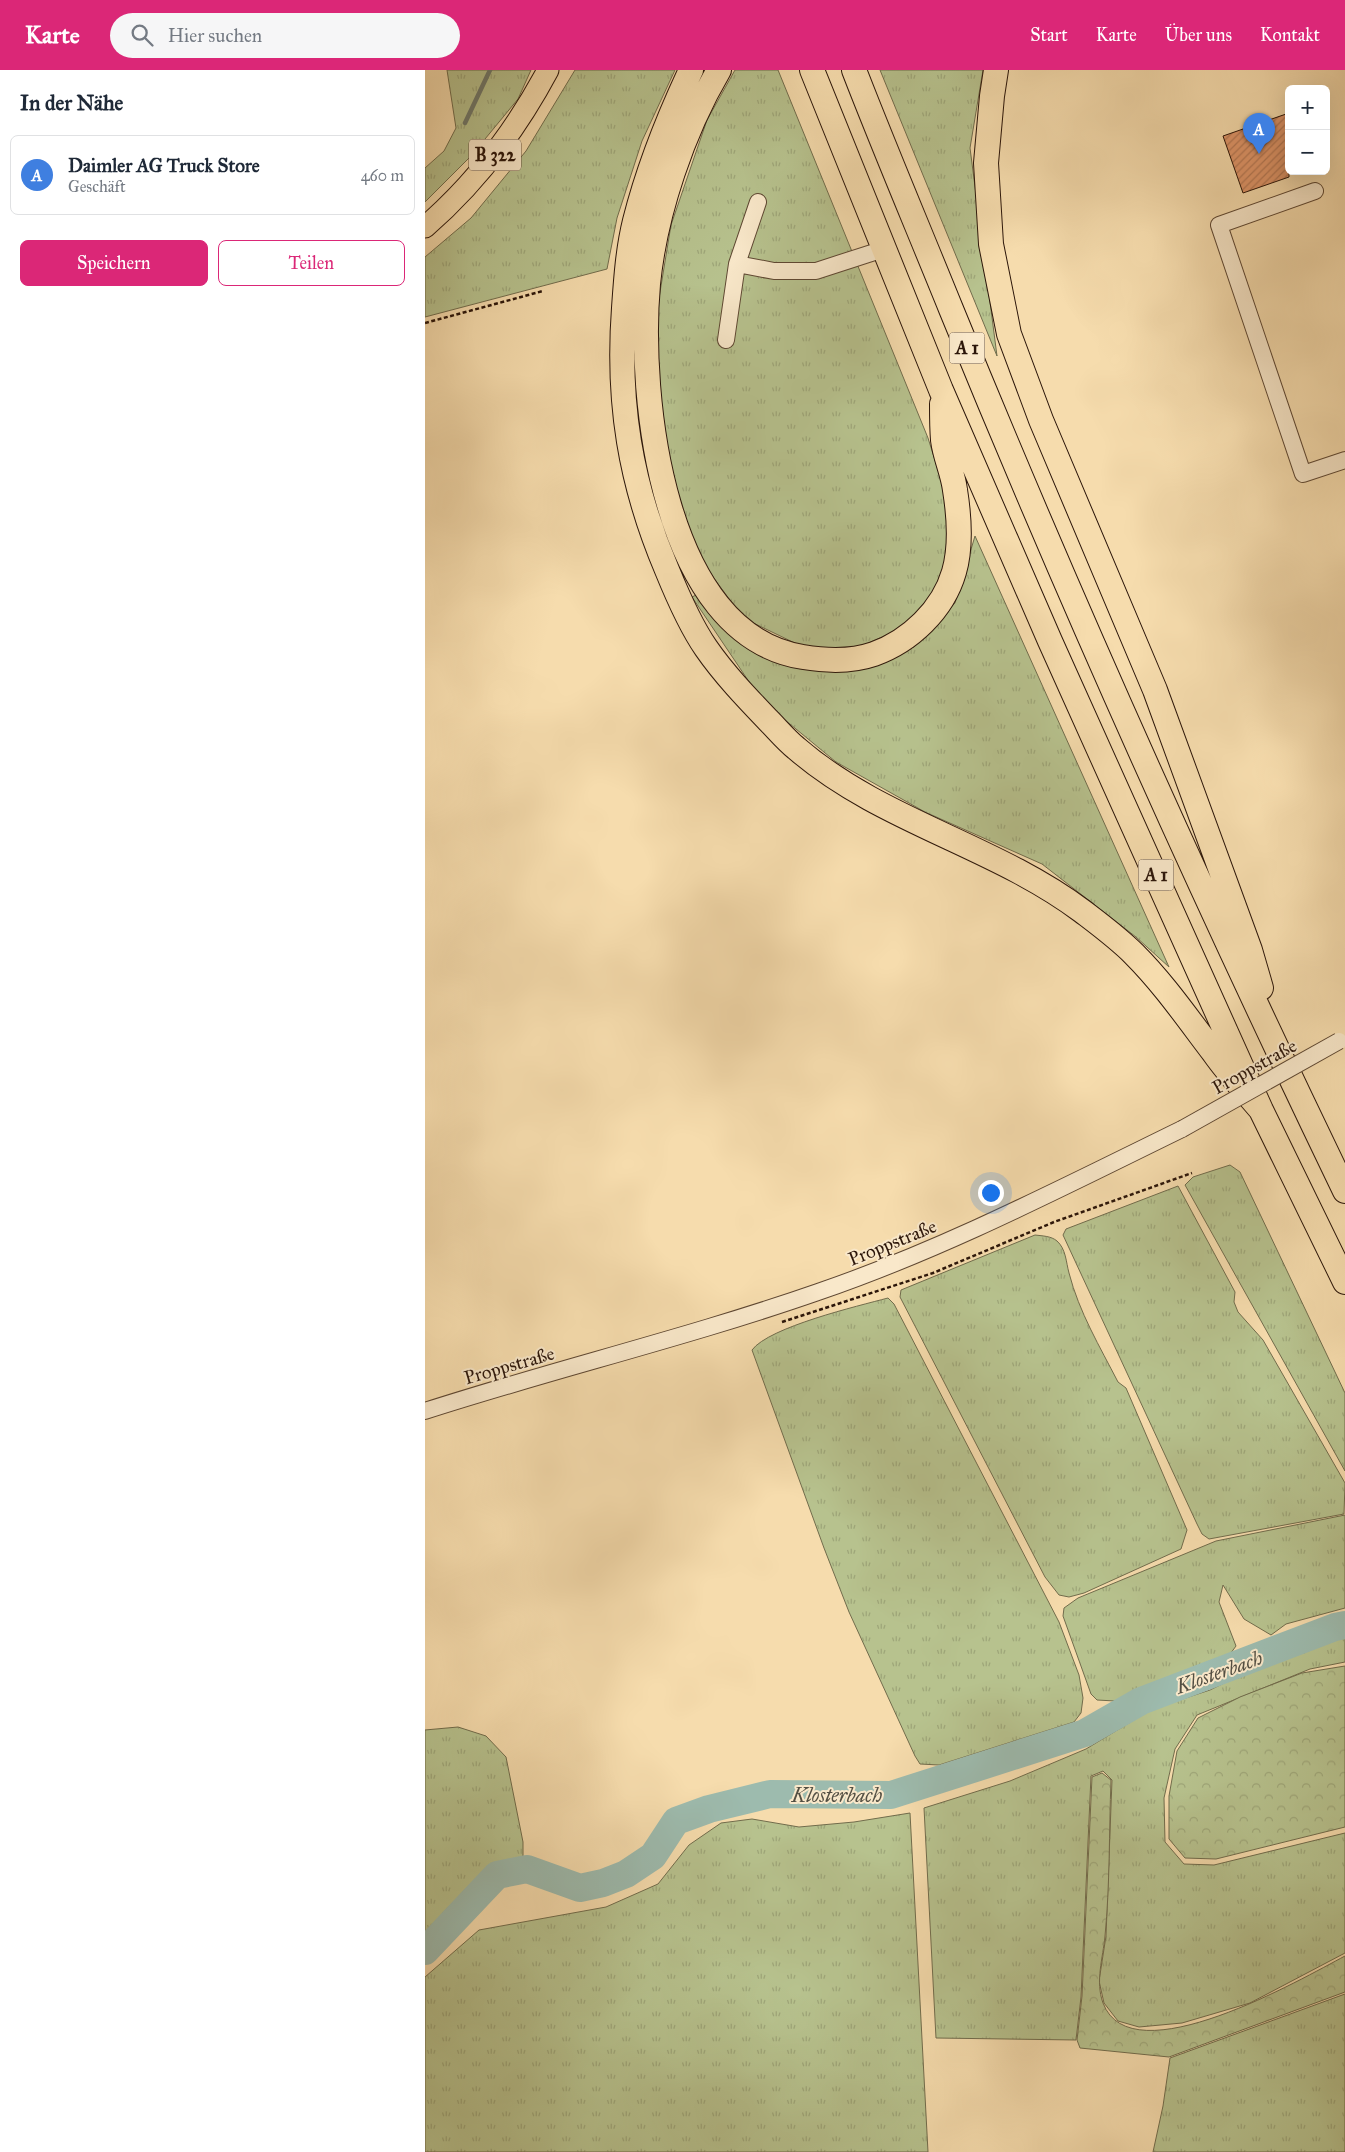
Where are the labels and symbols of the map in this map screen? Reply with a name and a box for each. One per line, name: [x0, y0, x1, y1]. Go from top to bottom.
pin: A: [1243, 113, 1275, 154]
road number: B 322: [469, 140, 521, 170]
road number: A 1: [949, 332, 985, 364]
road number: A 1: [1139, 860, 1173, 890]
street label: Proppstraße: [1208, 1034, 1301, 1099]
your location: [978, 1180, 1004, 1206]
street label: Proppstraße: [845, 1214, 940, 1271]
street label: Proppstraße: [461, 1342, 557, 1389]
water label: Klosterbach: [1171, 1645, 1266, 1699]
water label: Klosterbach: [791, 1783, 883, 1807]

